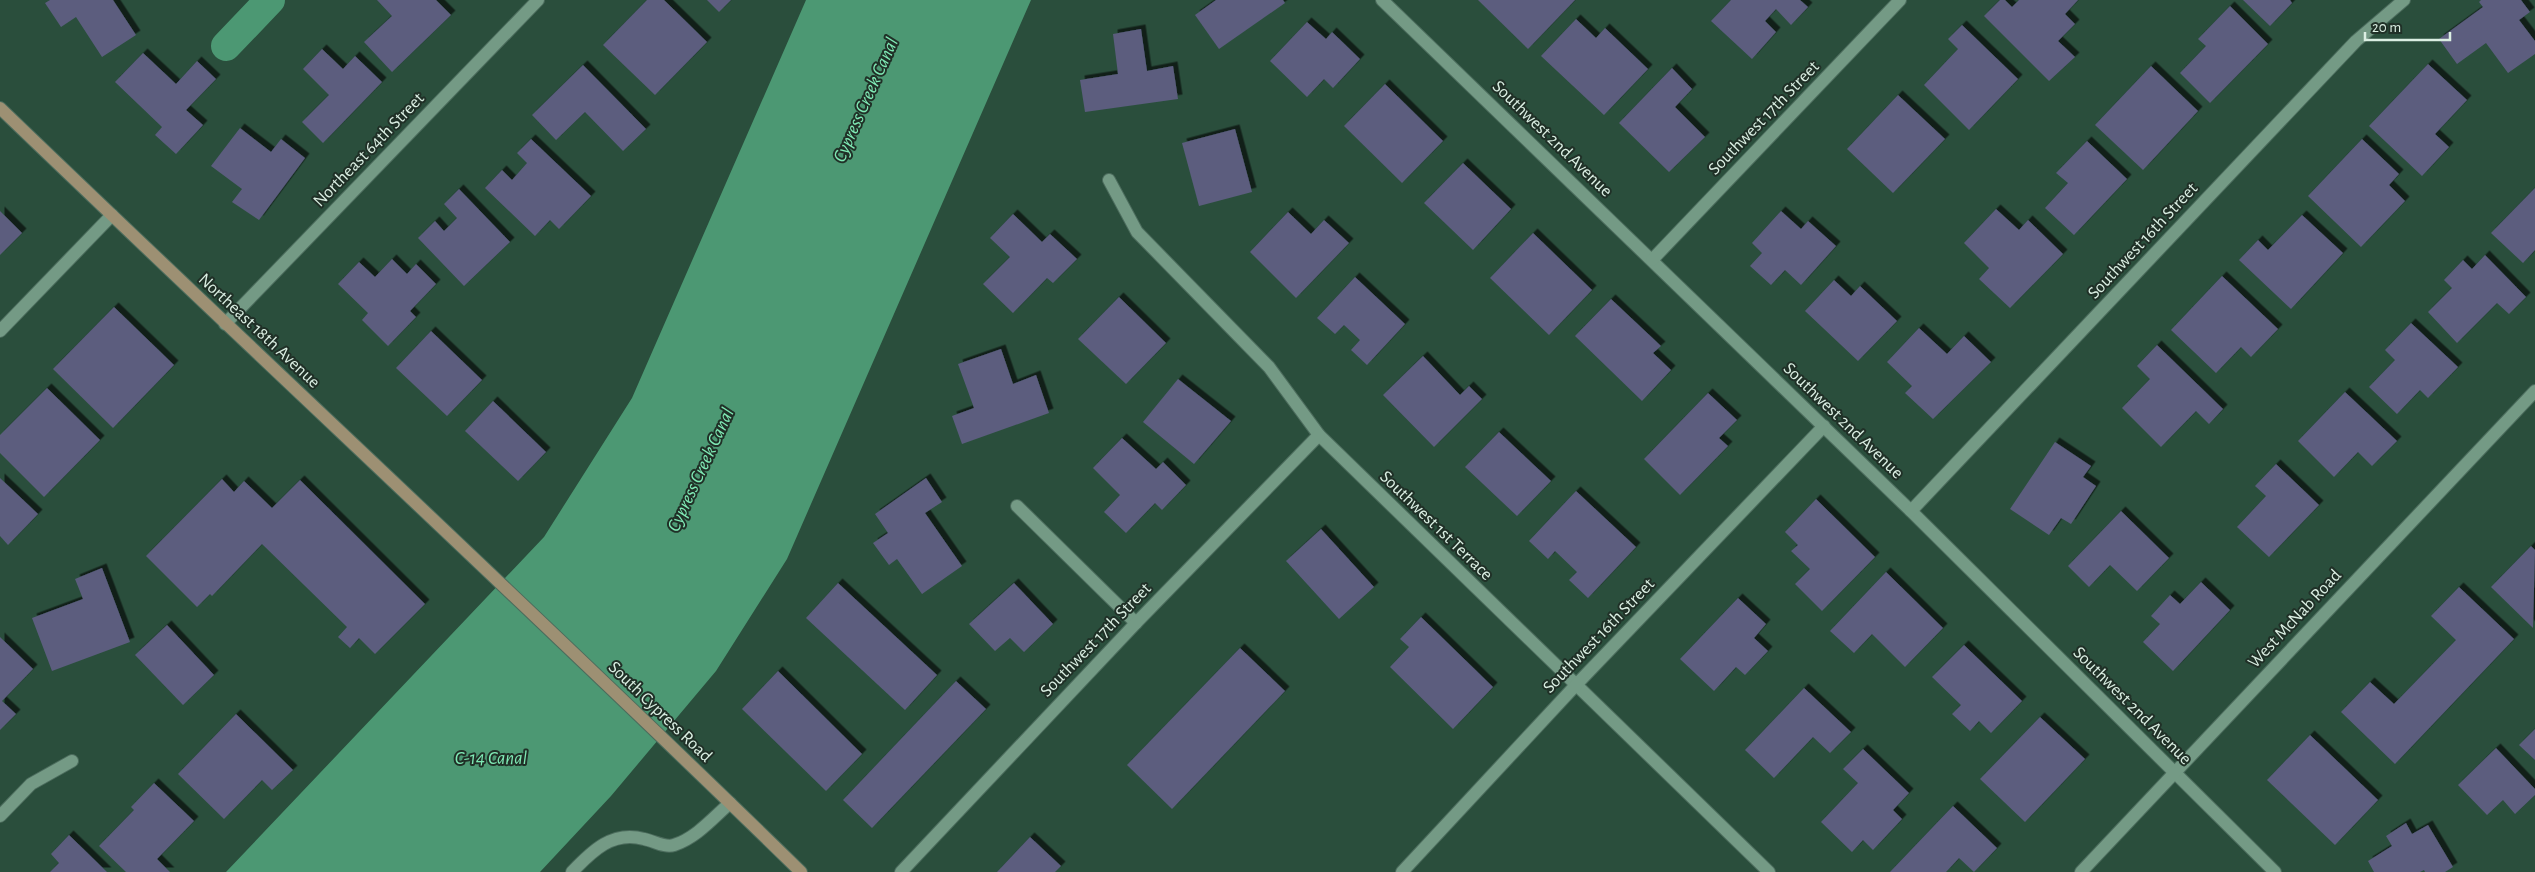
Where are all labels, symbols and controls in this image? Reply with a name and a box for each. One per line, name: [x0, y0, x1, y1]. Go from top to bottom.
scale bar: [2365, 10, 2450, 42]
text: 20 m: [2372, 20, 2401, 35]
water label: Cypress Creek Canal: [830, 35, 902, 165]
street label: Southwest 17th Street: [1705, 57, 1823, 178]
street label: Southwest 2nd Avenue: [1489, 77, 1615, 201]
street label: Northeast 64th Street: [310, 89, 428, 211]
street label: Southwest 16th Street: [2085, 179, 2201, 303]
street label: Northeast 18th Avenue: [195, 270, 323, 392]
street label: Southwest 2nd Avenue: [1780, 359, 1906, 483]
water label: Cypress Creek Canal: [664, 405, 738, 535]
street label: Southwest 1st Terrace: [1376, 468, 1496, 584]
street label: West McNab Road: [2245, 566, 2345, 672]
street label: Southwest 16th Street: [1540, 575, 1658, 697]
street label: Southwest 17th Street: [1037, 579, 1155, 700]
street label: Southwest 2nd Avenue: [2070, 644, 2194, 768]
street label: South Cypress Road: [605, 658, 715, 766]
water label: C-14 Canal: [455, 749, 528, 768]

